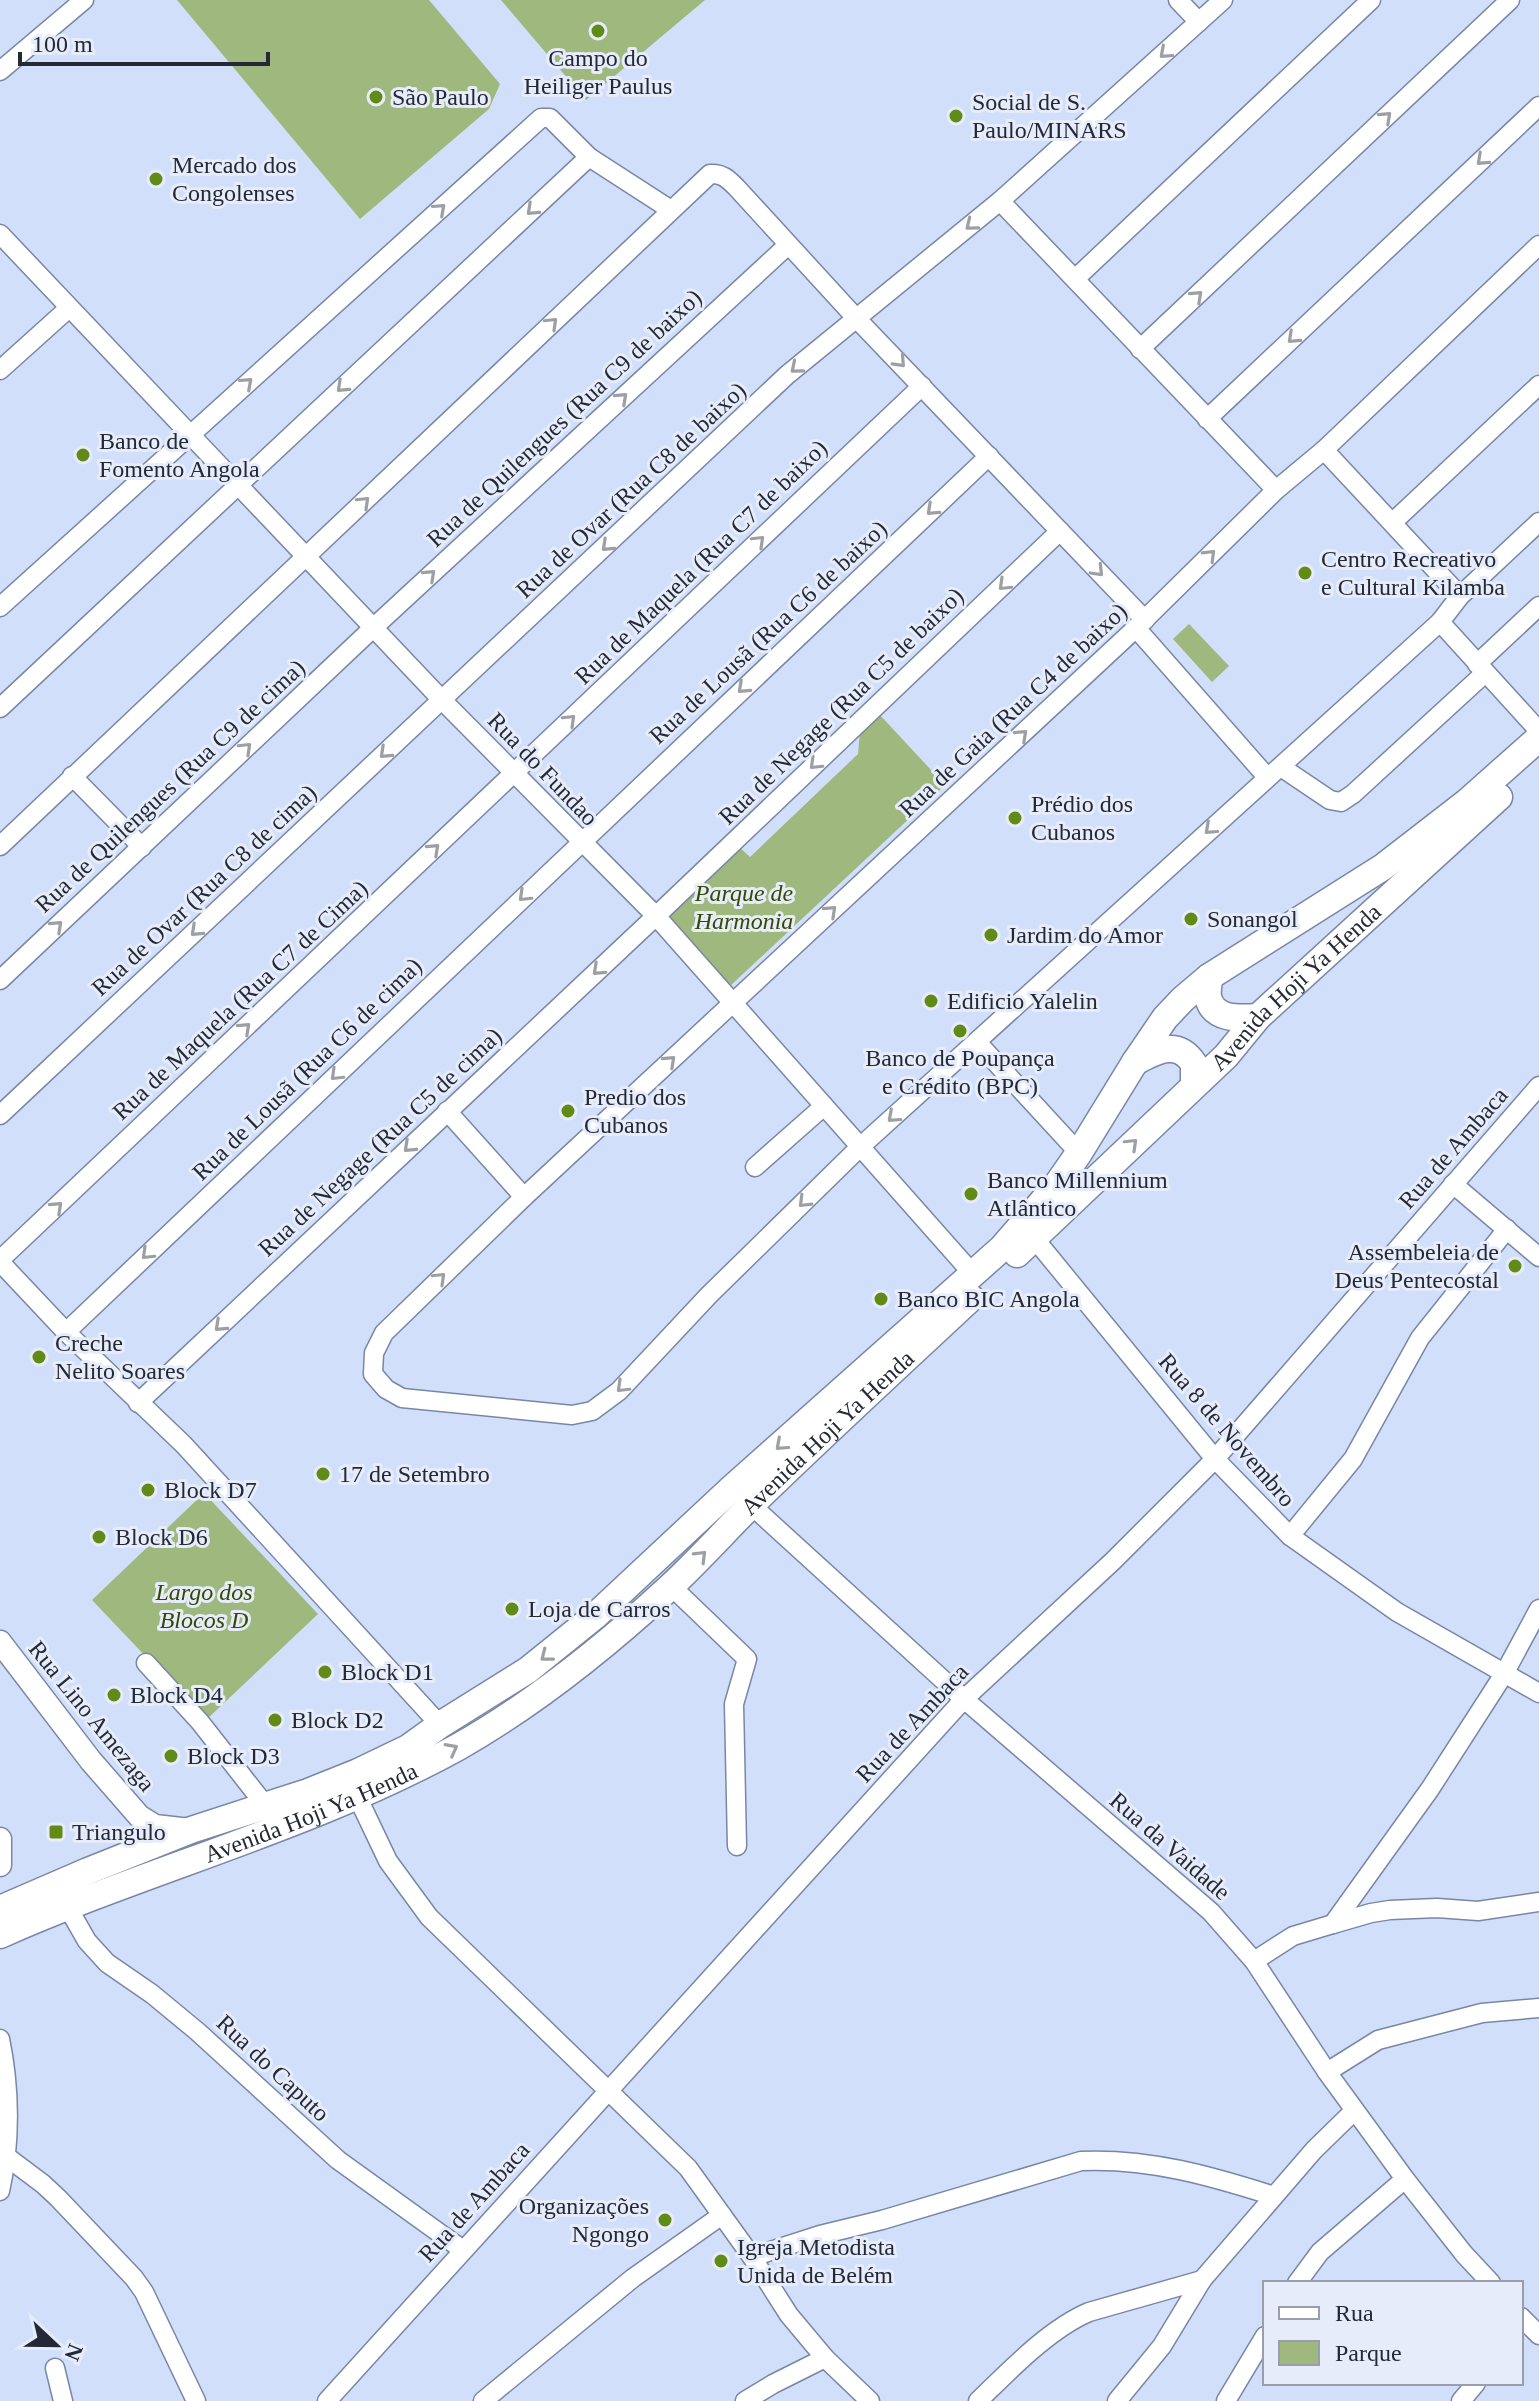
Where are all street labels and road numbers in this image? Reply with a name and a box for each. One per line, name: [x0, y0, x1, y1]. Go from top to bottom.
street label: Rua de Quilengues (Rua C9 de baixo): [422, 284, 706, 552]
street label: Rua de Ovar (Rua C8 de baixo): [511, 377, 751, 603]
street label: Rua de Maquela (Rua C7 de baixo): [570, 435, 832, 689]
street label: Rua de Lousã (Rua C6 de baixo): [644, 515, 892, 749]
street label: Rua de Negage (Rua C5 de baixo): [714, 582, 968, 830]
street label: Rua de Gaia (Rua C4 de baixo): [894, 598, 1132, 822]
street label: Rua de Quilengues (Rua C9 de cima): [30, 654, 310, 918]
street label: Rua do Fundao: [483, 707, 603, 831]
street label: Rua de Ovar (Rua C8 de cima): [86, 779, 322, 1001]
street label: Rua de Maquela (Rua C7 de Cima): [107, 875, 373, 1125]
street label: Avenida Hoji Ya Henda: [1206, 898, 1386, 1076]
street label: Rua de Lousã (Rua C6 de cima): [187, 953, 427, 1185]
street label: Rua de Negage (Rua C5 de cima): [253, 1023, 507, 1261]
street label: Rua de Ambaca: [1393, 1082, 1513, 1214]
street label: Avenida Hoji Ya Henda: [736, 1345, 919, 1520]
street label: Rua 8 de Novembro: [1154, 1348, 1300, 1512]
street label: Rua Lino Amezaga: [24, 1636, 161, 1796]
street label: Rua de Ambaca: [851, 1658, 974, 1787]
street label: Avenida Hoji Ya Henda: [201, 1757, 422, 1868]
street label: Rua da Vaidade: [1105, 1787, 1235, 1905]
street label: Rua do Caputo: [211, 2009, 335, 2127]
street label: Rua de Ambaca: [414, 2137, 535, 2267]

